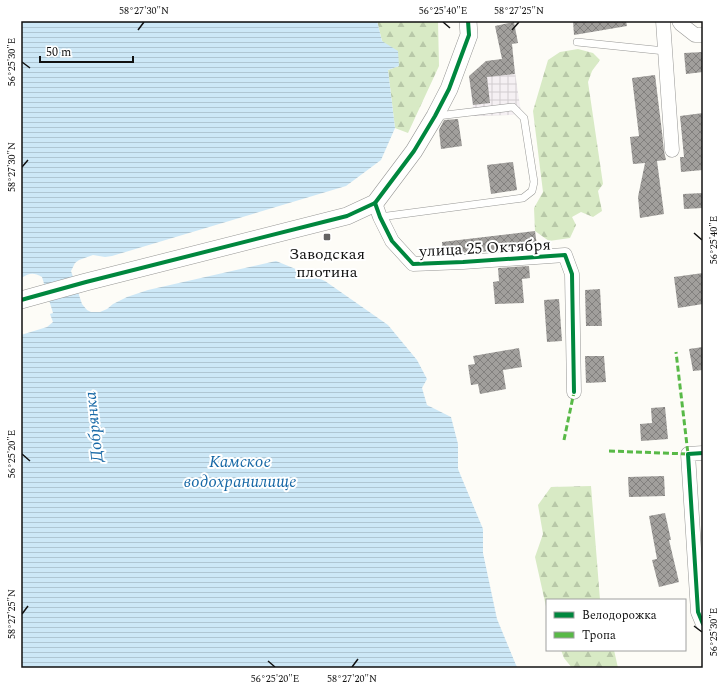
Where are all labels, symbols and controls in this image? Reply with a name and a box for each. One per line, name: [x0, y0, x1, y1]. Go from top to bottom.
text: 58°27'30"N: [119, 3, 169, 19]
text: 56°25'40"E: [419, 3, 467, 19]
text: 58°27'25"N: [494, 3, 544, 19]
text: 56°25'30"E: [4, 38, 20, 86]
scale bar: [40, 38, 133, 64]
text: 50 m: [46, 43, 71, 62]
text: 58°27'30"N: [4, 142, 20, 192]
text: 56°25'40"E: [706, 216, 722, 264]
marker: Заводская плотина: [322, 232, 332, 242]
street label: улица 25 Октября: [418, 233, 551, 263]
place label: Заводская плотина: [289, 242, 365, 284]
water label: Добрянка: [77, 390, 111, 465]
text: 56°25'20"E: [4, 430, 20, 478]
water label: Камское водохранилище: [184, 449, 296, 495]
text: 58°27'25"N: [4, 589, 20, 639]
legend: [546, 599, 686, 651]
text: Велодорожка: [582, 606, 657, 625]
text: 56°25'30"E: [706, 608, 722, 656]
text: Тропа: [582, 626, 616, 645]
text: 56°25'20"E: [251, 671, 299, 687]
text: 58°27'20"N: [327, 671, 377, 687]

